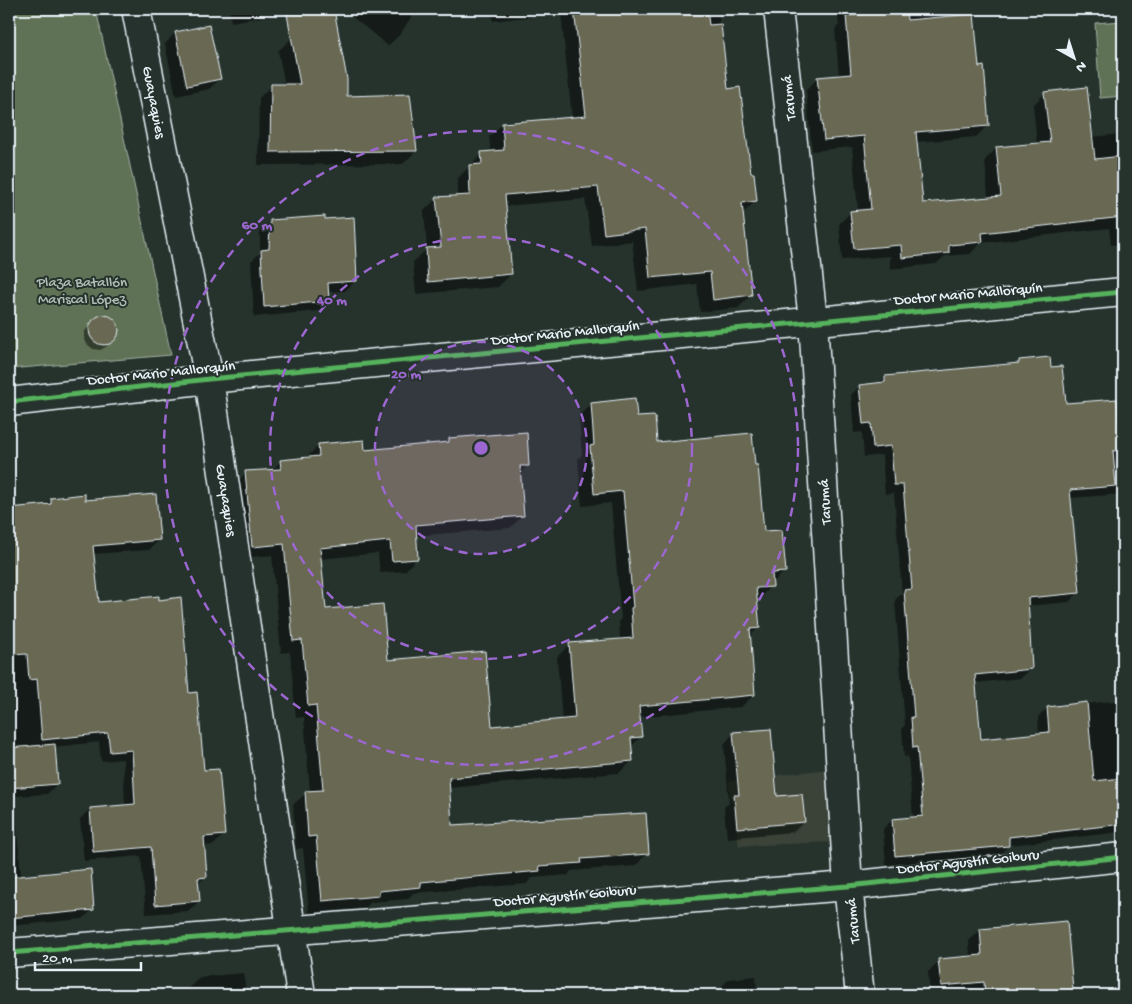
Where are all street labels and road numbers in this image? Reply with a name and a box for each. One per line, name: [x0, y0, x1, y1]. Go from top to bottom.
street label: Guayaquies: [137, 65, 169, 140]
street label: Tarumá: [779, 74, 801, 122]
street label: Doctor Mario Mallorquín: [892, 280, 1043, 311]
street label: Doctor Mario Mallorquín: [489, 317, 640, 351]
street label: Doctor Mario Mallorquín: [85, 357, 236, 391]
street label: Guayaquies: [210, 463, 240, 538]
street label: Tarumá: [815, 478, 837, 526]
street label: Doctor Agustín Goiburu: [895, 847, 1040, 880]
street label: Doctor Agustín Goiburu: [492, 882, 637, 912]
street label: Tarumá: [843, 897, 865, 945]

